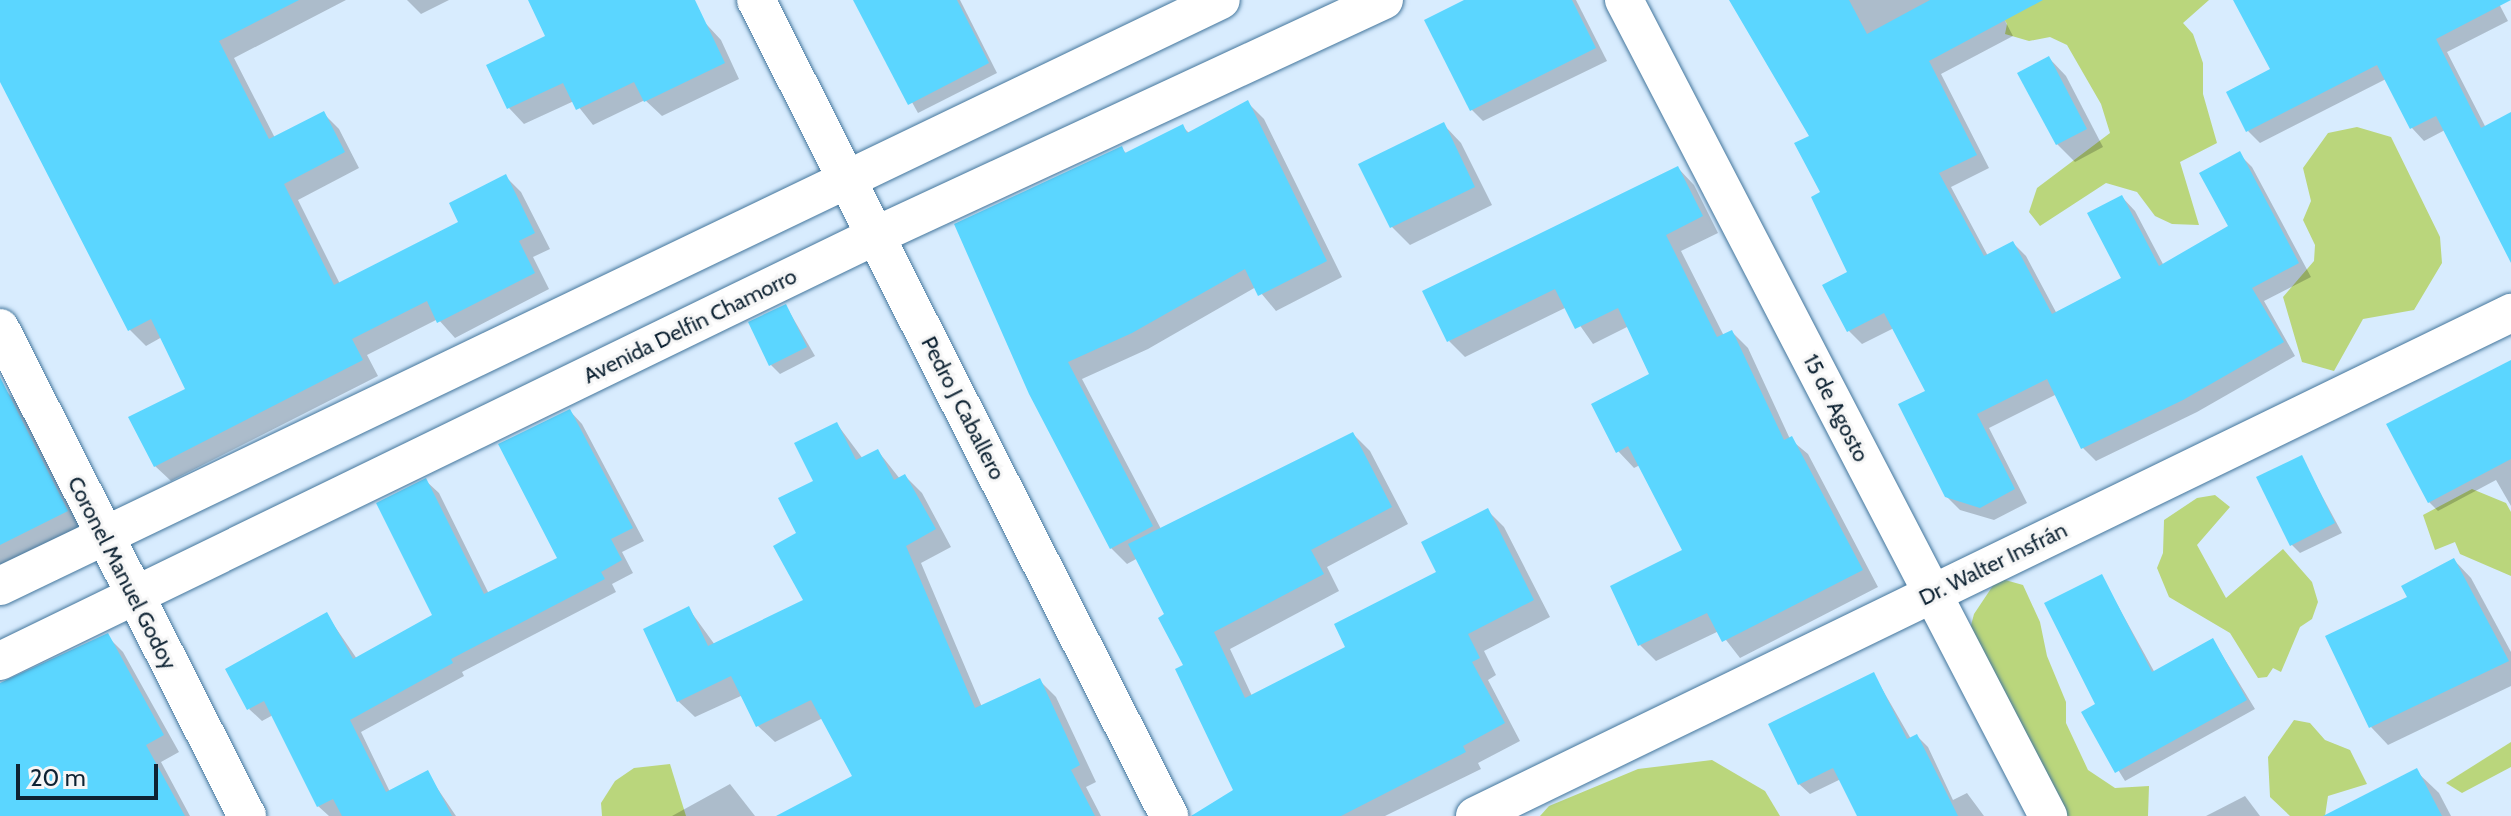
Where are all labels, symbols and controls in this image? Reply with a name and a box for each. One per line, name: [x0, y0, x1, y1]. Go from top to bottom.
street label: Avenida Delfin Chamorro: [579, 263, 801, 389]
street label: Pedro J Caballero: [916, 332, 1010, 484]
street label: 15 de Agosto: [1798, 350, 1874, 466]
street label: Coronel Manuel Godoy: [62, 472, 182, 674]
street label: Dr. Walter Insfrán: [1915, 517, 2071, 611]
scale bar: [20, 748, 162, 798]
text: 20 m: [30, 763, 86, 792]

